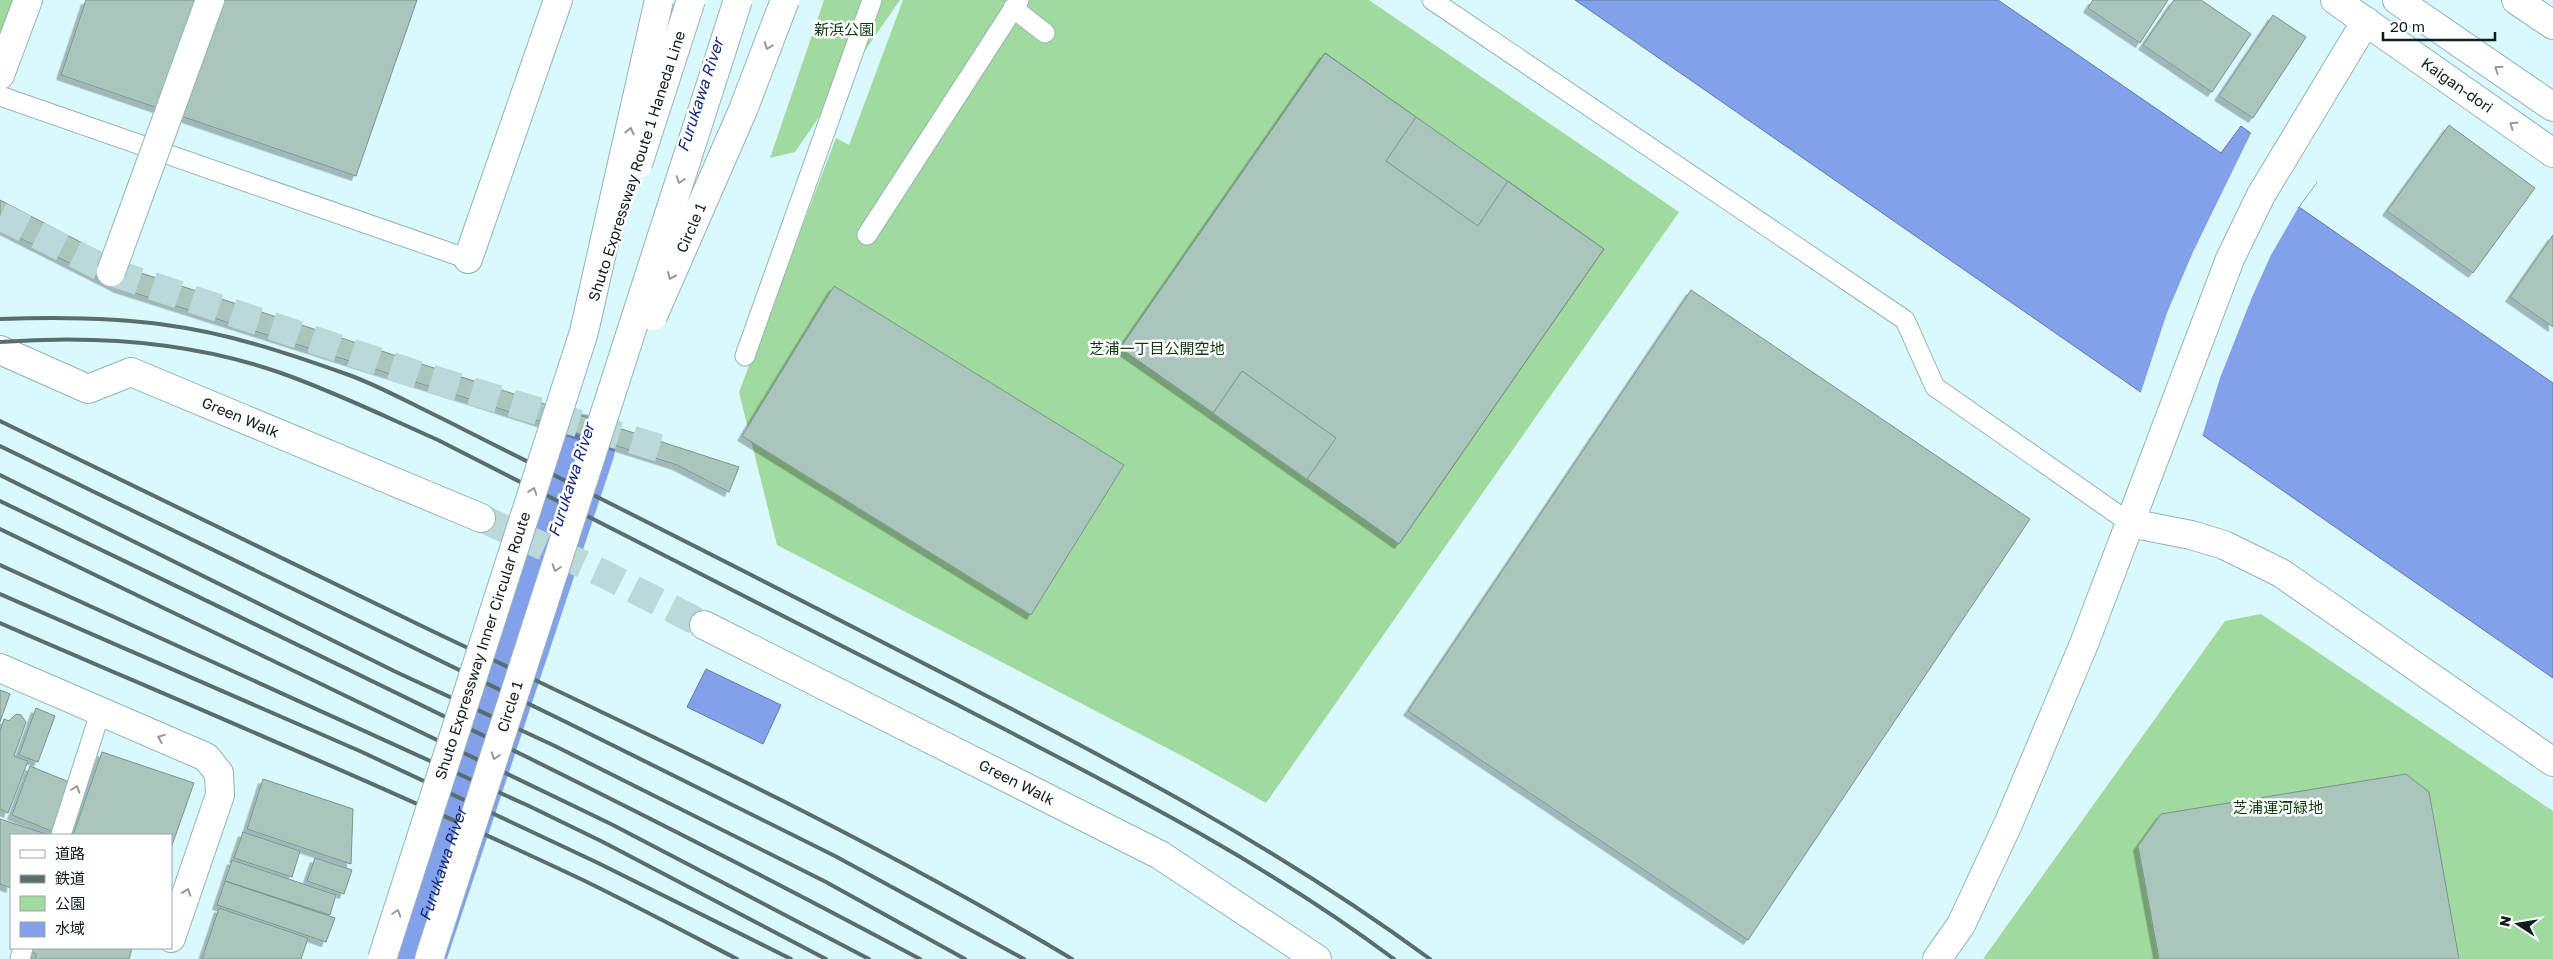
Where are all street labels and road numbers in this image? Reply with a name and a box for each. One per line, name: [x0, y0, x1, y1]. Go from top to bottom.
street label: Shuto Expressway Route 1 Haneda Line: [584, 28, 688, 303]
street label: Kaigan-dori: [2418, 53, 2497, 116]
street label: Circle 1: [672, 200, 709, 255]
street label: Green Walk: [199, 393, 283, 441]
street label: Shuto Expressway Inner Circular Route: [430, 509, 534, 782]
street label: Circle 1: [493, 679, 526, 734]
street label: Green Walk: [976, 755, 1058, 809]

